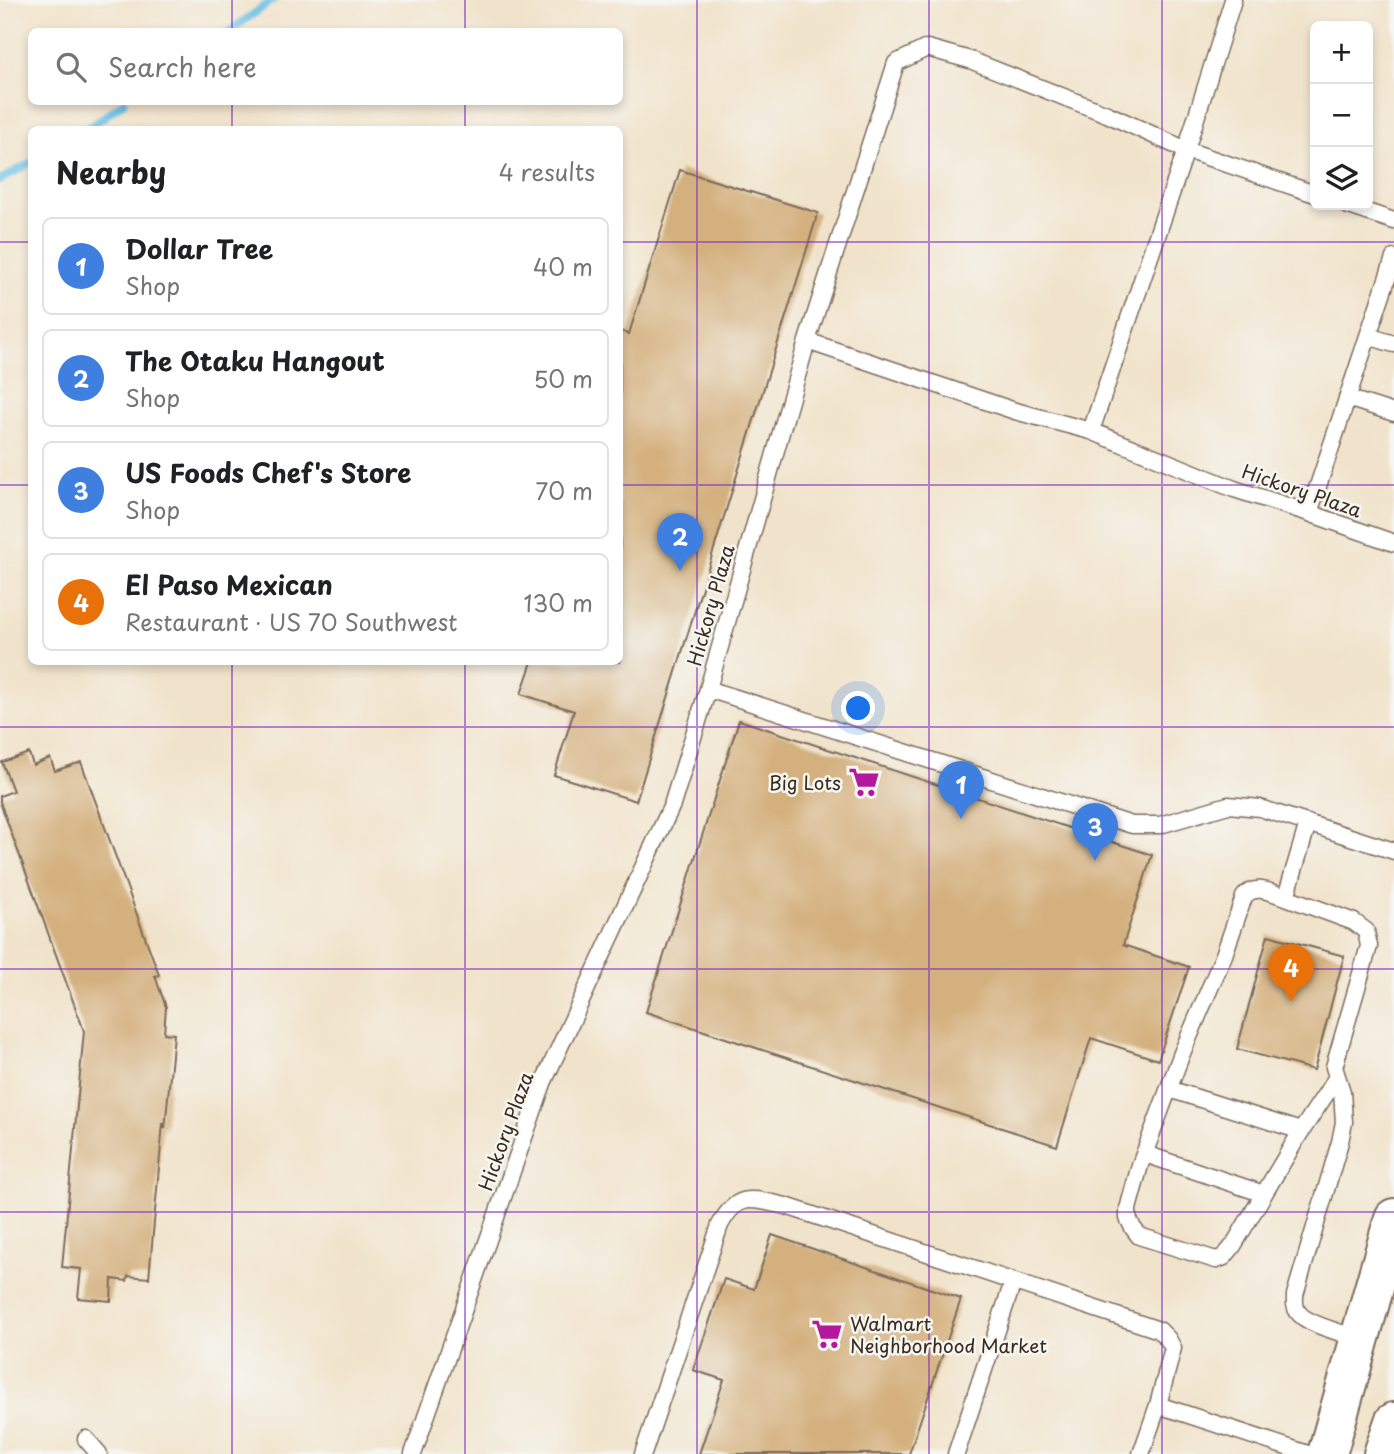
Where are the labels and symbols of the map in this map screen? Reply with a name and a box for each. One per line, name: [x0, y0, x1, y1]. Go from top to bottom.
street label: Hickory Plaza: [1238, 456, 1366, 524]
pin: 2: [657, 513, 703, 571]
street label: Hickory Plaza: [679, 541, 741, 669]
your location: [841, 691, 875, 725]
pin: 1: [938, 761, 984, 819]
supermarket icon: Big Lots: [847, 765, 881, 799]
place label: Big Lots: [769, 768, 841, 796]
pin: 3: [1072, 803, 1118, 861]
pin: 4: [1268, 944, 1314, 1002]
street label: Hickory Plaza: [471, 1068, 539, 1194]
place label: Walmart Neighborhood Market: [850, 1309, 1047, 1359]
supermarket icon: Walmart Neighborhood Market: [810, 1317, 844, 1351]

